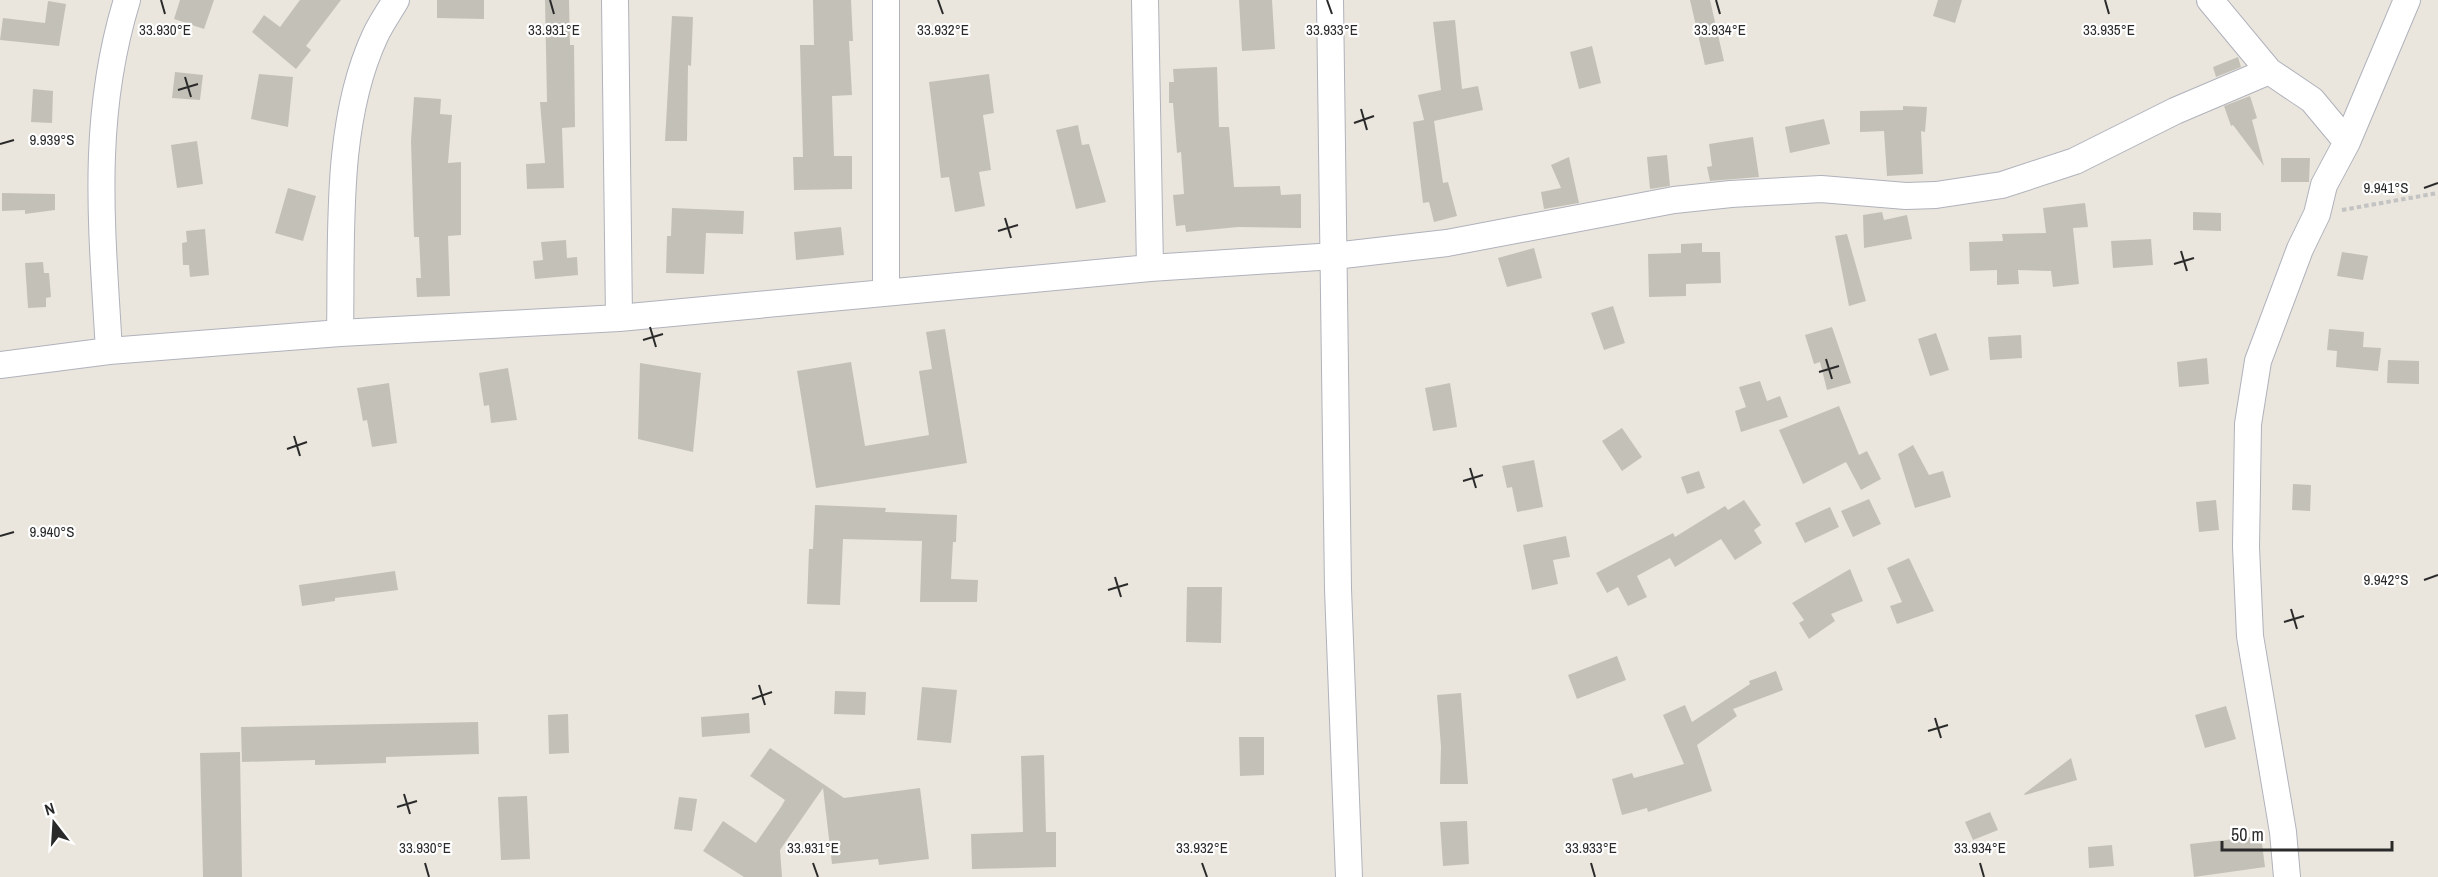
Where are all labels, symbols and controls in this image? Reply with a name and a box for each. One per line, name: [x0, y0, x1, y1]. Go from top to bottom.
text: 33.930°E: [139, 19, 191, 40]
text: 33.931°E: [528, 19, 580, 40]
text: 33.932°E: [917, 19, 969, 40]
text: 33.933°E: [1306, 19, 1358, 40]
text: 33.934°E: [1694, 19, 1746, 40]
text: 33.935°E: [2083, 19, 2135, 40]
text: 9.939°S: [30, 129, 75, 150]
text: 9.941°S: [2364, 177, 2409, 198]
text: 9.940°S: [30, 521, 75, 542]
text: 9.942°S: [2364, 569, 2409, 590]
north arrow: [24, 793, 84, 853]
text: N: [42, 797, 57, 821]
scale bar: [2222, 814, 2392, 852]
text: 50 m: [2231, 822, 2264, 847]
text: 33.930°E: [399, 837, 451, 858]
text: 33.931°E: [787, 837, 839, 858]
text: 33.932°E: [1176, 837, 1228, 858]
text: 33.933°E: [1565, 837, 1617, 858]
text: 33.934°E: [1954, 837, 2006, 858]

